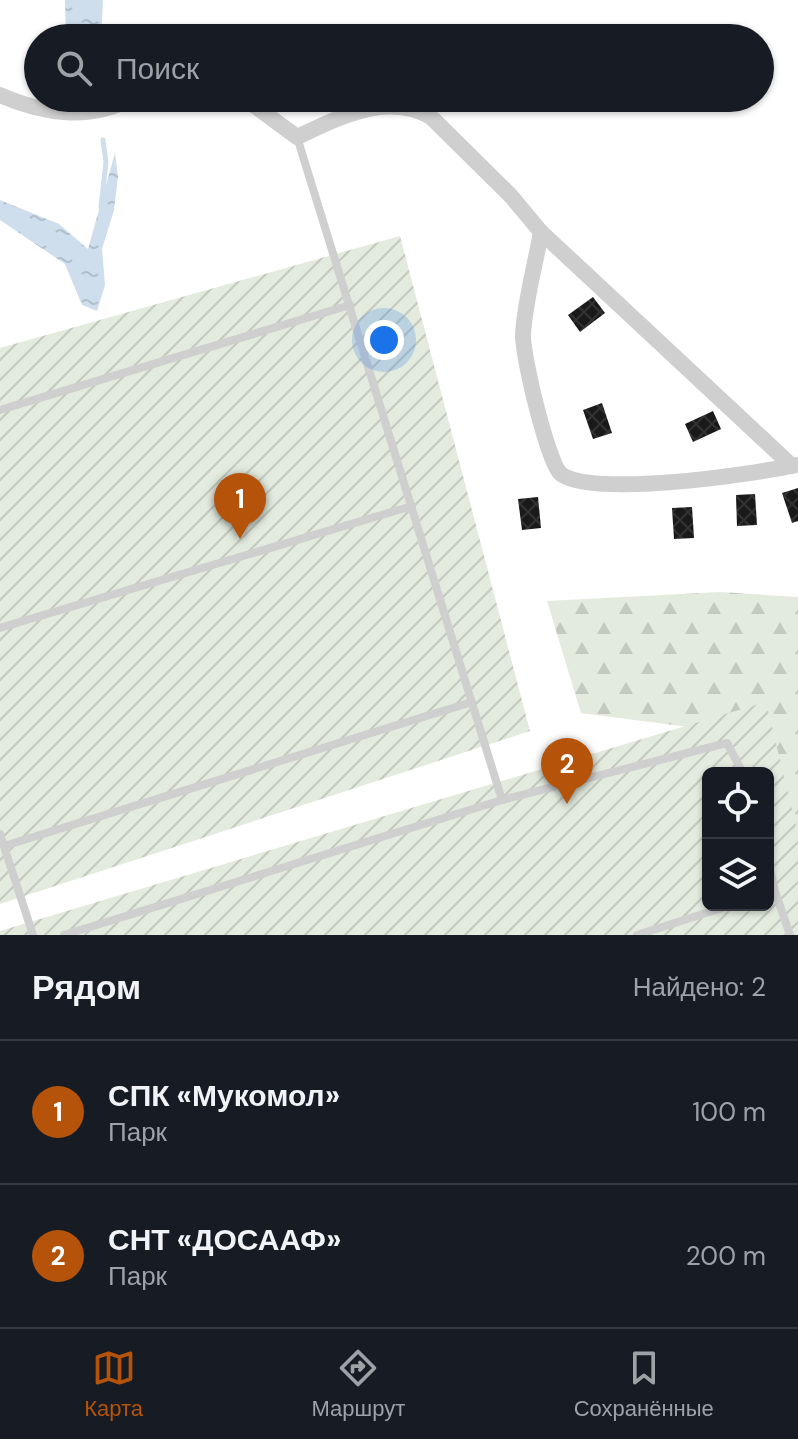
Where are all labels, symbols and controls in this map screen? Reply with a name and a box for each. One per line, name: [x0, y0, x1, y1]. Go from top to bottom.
search box: [24, 24, 774, 112]
icon: search: [52, 46, 96, 90]
text: Поиск: [116, 49, 199, 88]
your location: [364, 320, 404, 360]
pin: 1: [214, 473, 266, 539]
pin: 2: [541, 738, 593, 804]
map controls: [702, 767, 774, 911]
button: locate: [702, 767, 774, 839]
button: layers: [702, 839, 774, 911]
text: Рядом: [32, 965, 141, 1010]
text: Найдено: 2: [633, 970, 766, 1004]
text: СПК «Мукомол»: [108, 1076, 340, 1115]
text: 1: [53, 1095, 63, 1129]
text: 100 m: [692, 1095, 766, 1129]
text: Парк: [108, 1115, 167, 1149]
text: СНТ «ДОСААФ»: [108, 1220, 341, 1259]
text: 2: [50, 1239, 66, 1273]
text: 200 m: [686, 1239, 766, 1273]
text: Парк: [108, 1259, 167, 1293]
tab: Карта: [84, 1346, 143, 1423]
tab: Маршрут: [312, 1346, 405, 1423]
tab: Сохранённые: [574, 1346, 714, 1423]

